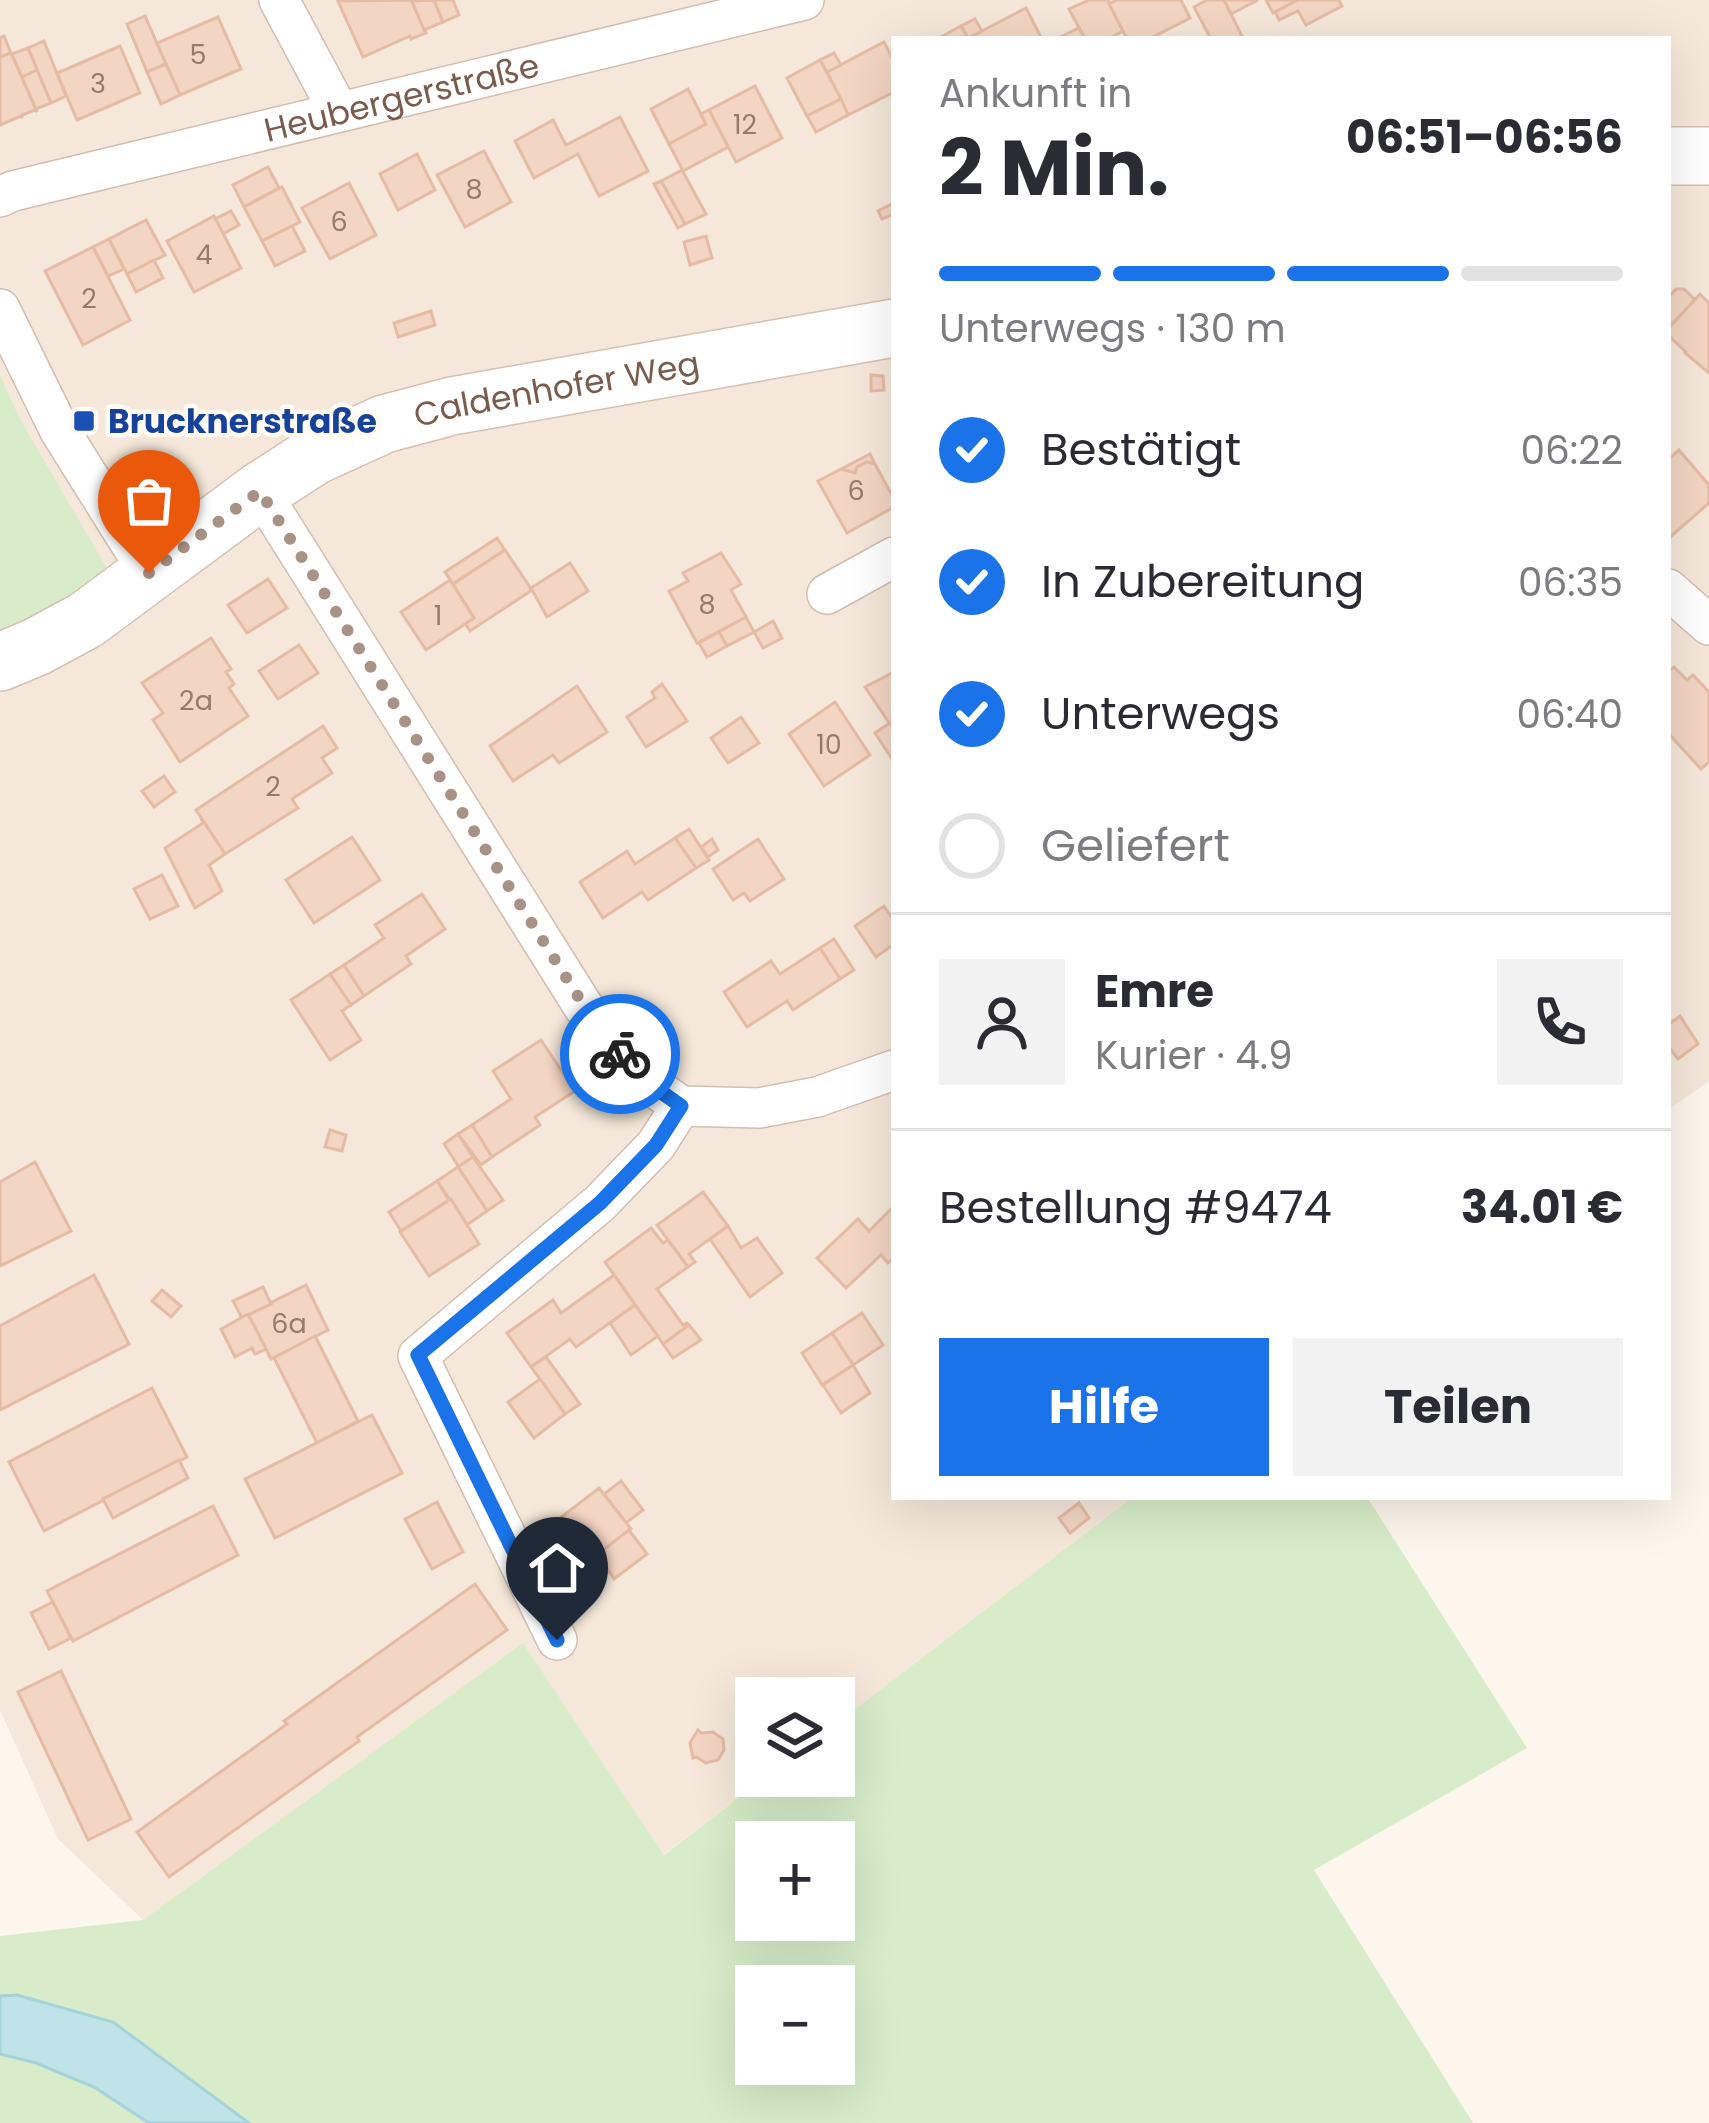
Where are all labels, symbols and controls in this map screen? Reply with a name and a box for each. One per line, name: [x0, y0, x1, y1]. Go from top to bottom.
house number: 5: [190, 36, 206, 73]
street label: Heubergerstraße: [259, 41, 544, 153]
house number: 3: [90, 65, 106, 102]
text: Ankunft in: [939, 66, 1132, 121]
house number: 12: [733, 106, 757, 143]
text: 06:51–06:56: [1346, 106, 1623, 169]
text: 2 Min.: [939, 113, 1169, 222]
house number: 8: [465, 171, 483, 208]
house number: 6: [330, 203, 348, 240]
house number: 4: [196, 236, 213, 273]
house number: 2: [81, 280, 97, 317]
text: Unterwegs · 130 m: [939, 301, 1286, 356]
street label: Caldenhofer Weg: [408, 339, 703, 439]
place label: Brucknerstraße: [108, 398, 377, 445]
marker: Brucknerstraße: [71, 408, 97, 434]
icon: check: [939, 417, 1005, 483]
text: Bestätigt: [1041, 418, 1241, 481]
text: 06:22: [1521, 423, 1623, 478]
pin: [98, 450, 200, 573]
icon: bag: [116, 468, 182, 534]
house number: 6: [847, 472, 865, 509]
icon: check: [939, 549, 1005, 615]
text: In Zubereitung: [1041, 550, 1365, 613]
text: 06:35: [1518, 555, 1623, 610]
house number: 8: [698, 586, 716, 623]
house number: 1: [434, 597, 442, 634]
icon: check: [939, 681, 1005, 747]
house number: 2a: [179, 682, 213, 719]
text: Unterwegs: [1041, 682, 1280, 745]
text: 06:40: [1516, 687, 1623, 742]
house number: 10: [816, 726, 842, 763]
house number: 2: [265, 768, 281, 805]
text: Geliefert: [1041, 814, 1230, 877]
button: person: [939, 959, 1065, 1085]
button: phone: [1497, 959, 1623, 1085]
text: Emre: [1095, 960, 1214, 1023]
courier: [560, 994, 680, 1114]
icon: bike: [587, 1021, 653, 1087]
text: Kurier · 4.9: [1095, 1028, 1293, 1083]
text: Bestellung #9474: [939, 1176, 1332, 1239]
text: 34.01 €: [1461, 1176, 1623, 1239]
house number: 6a: [271, 1305, 307, 1342]
button: Hilfe: [939, 1338, 1269, 1476]
button: Teilen: [1293, 1338, 1623, 1476]
pin: [506, 1517, 608, 1640]
icon: home: [524, 1535, 590, 1601]
map controls: [735, 1677, 855, 2085]
button: layers: [735, 1677, 855, 1797]
button: +: [735, 1821, 855, 1941]
button: −: [735, 1965, 855, 2085]

